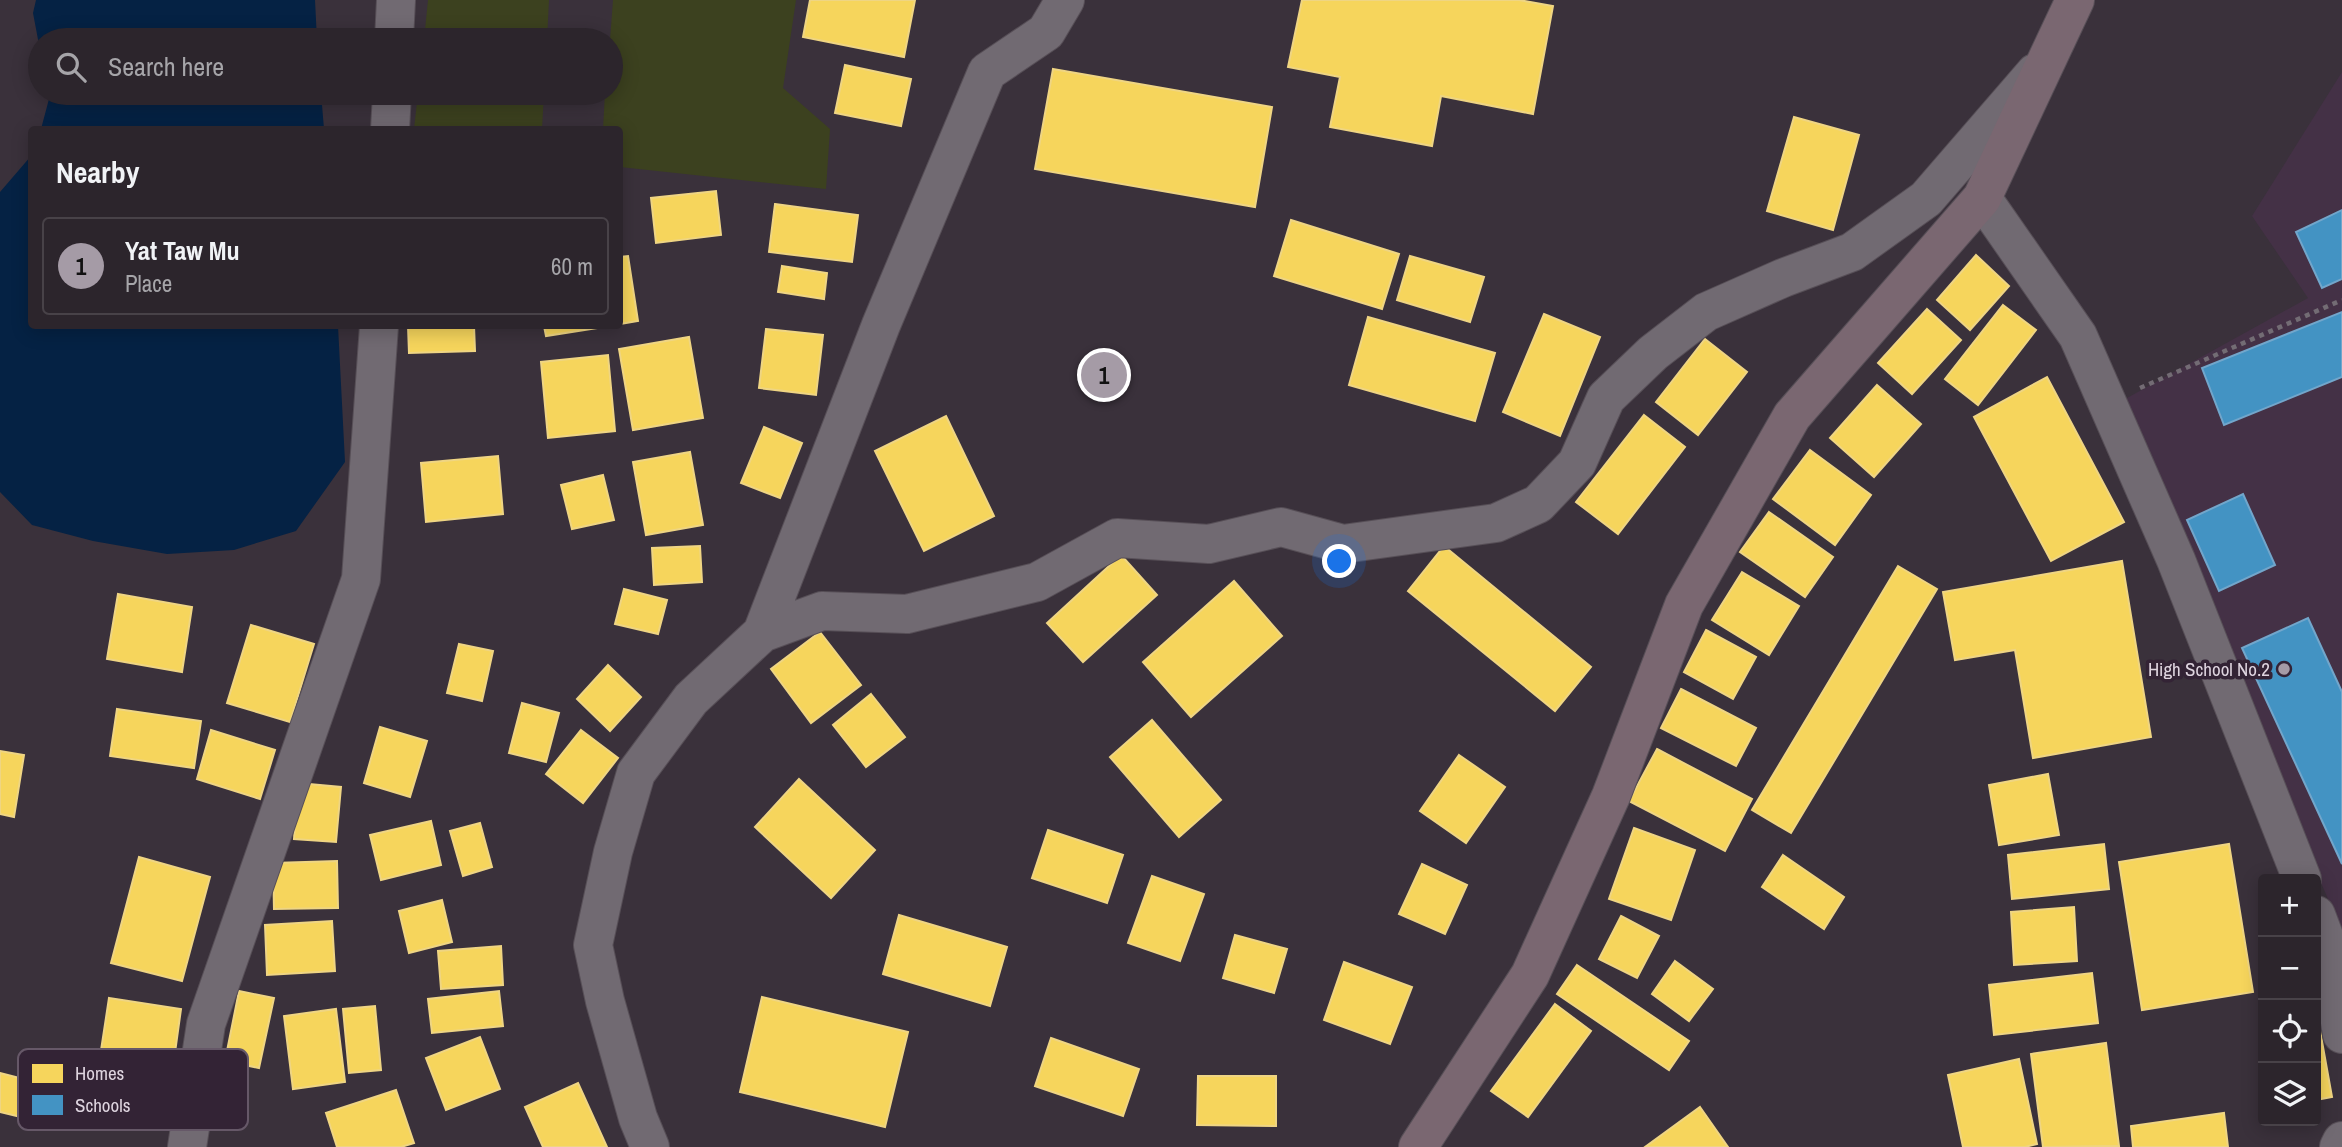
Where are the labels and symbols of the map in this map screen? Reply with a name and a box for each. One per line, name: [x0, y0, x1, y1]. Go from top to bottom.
pin: 1: [1081, 349, 1127, 401]
your location: [1322, 544, 1356, 578]
place label: High School No.2: [2148, 656, 2270, 682]
marker: High School No.2: [2276, 661, 2292, 677]
legend: [18, 1049, 248, 1130]
text: Homes: [75, 1060, 125, 1086]
text: Schools: [75, 1092, 131, 1118]

